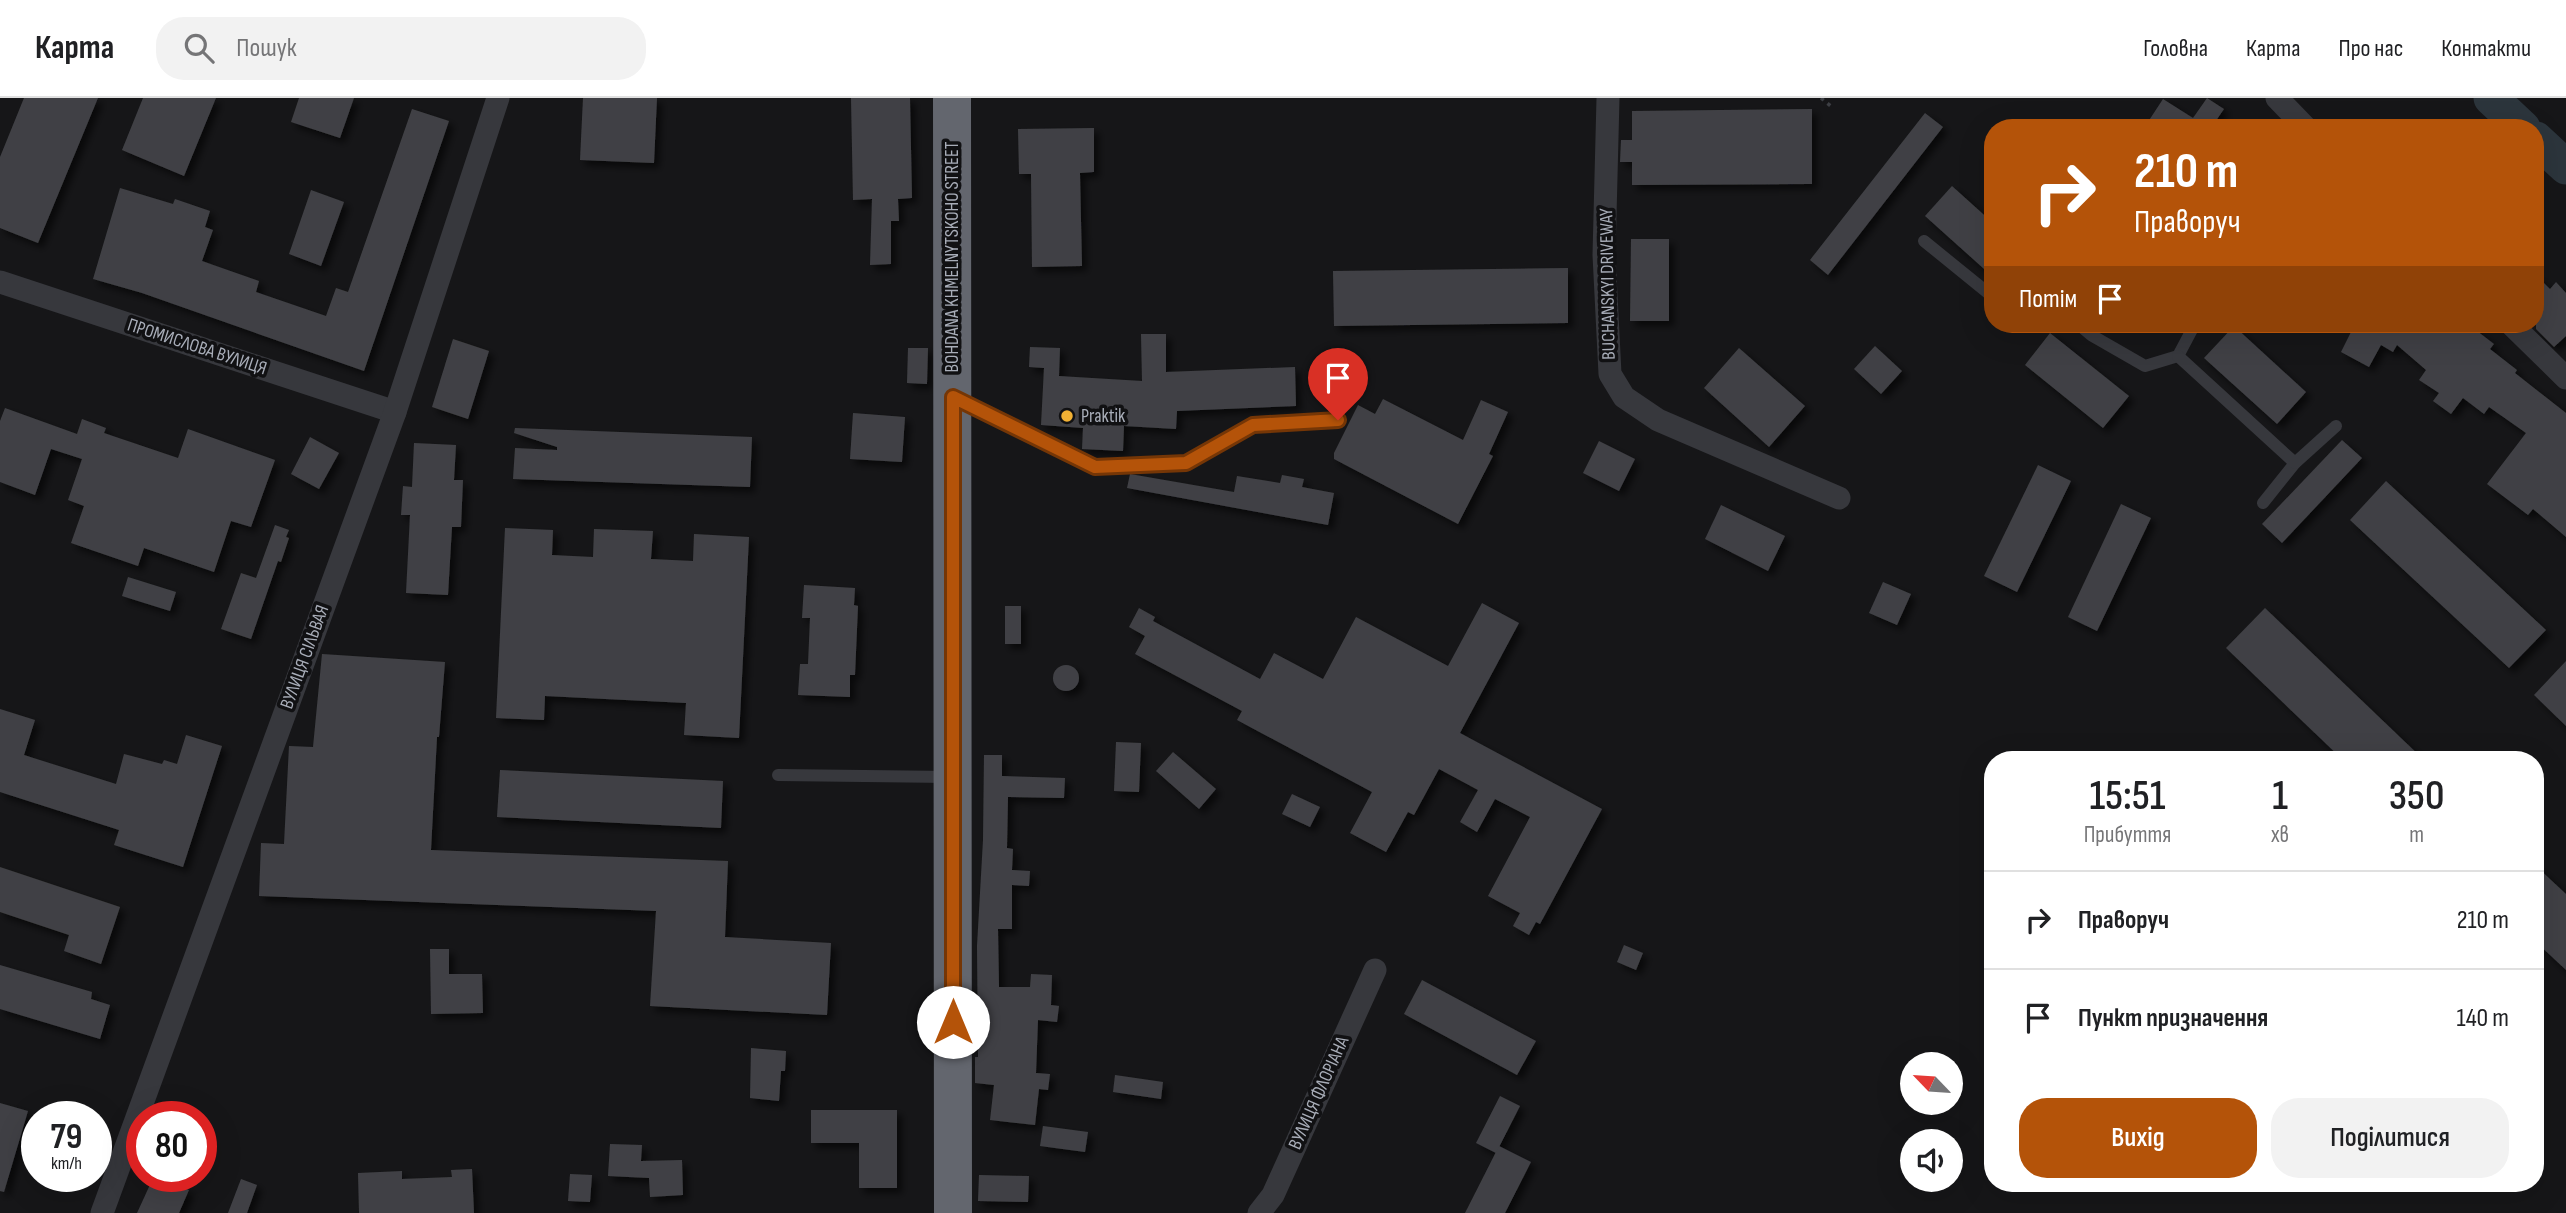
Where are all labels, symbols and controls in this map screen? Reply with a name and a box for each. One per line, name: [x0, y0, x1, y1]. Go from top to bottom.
search box: [156, 17, 646, 80]
text: Карта: [35, 28, 114, 68]
icon: search: [180, 29, 218, 67]
text: Пошук: [236, 33, 297, 64]
text: Головна: [2143, 34, 2208, 63]
text: Карта: [2246, 34, 2300, 63]
text: Про нас: [2338, 34, 2403, 63]
text: Контакти: [2441, 34, 2531, 63]
street label: BOHDANA KHMELNYTSKOHO STREET: [941, 141, 964, 372]
text: 210 m: [2134, 143, 2238, 202]
icon: right: [2019, 147, 2110, 238]
text: Праворуч: [2134, 203, 2241, 242]
street label: BUCHANSKYI DRIVEWAY: [1595, 208, 1621, 360]
icon: arrive: [2091, 280, 2129, 318]
text: Потім: [2019, 284, 2077, 315]
street label: ПРОМИСЛОВА ВУЛИЦЯ: [124, 314, 270, 380]
pin: [1308, 348, 1368, 420]
icon: arrive: [1319, 359, 1357, 397]
place label: Praktik: [1081, 405, 1126, 428]
marker: Praktik: [1059, 408, 1075, 424]
street label: ВУЛИЦЯ СІЛЬВАЯ: [276, 602, 334, 712]
text: 15:51: [2090, 771, 2165, 822]
text: 1: [2272, 771, 2288, 822]
text: 350: [2389, 771, 2444, 822]
text: Прибуття: [2084, 821, 2171, 849]
text: хв: [2271, 821, 2289, 849]
text: m: [2409, 821, 2424, 849]
icon: right: [2019, 901, 2057, 939]
text: Праворуч: [2078, 905, 2169, 936]
text: 210 m: [2457, 905, 2509, 936]
position arrow: [916, 985, 990, 1059]
icon: arrive: [2019, 999, 2057, 1037]
text: Пункт призначення: [2078, 1003, 2268, 1034]
text: 140 m: [2457, 1003, 2509, 1034]
street label: ВУЛИЦЯ ФЛОРІАНА: [1284, 1032, 1355, 1153]
north arrow: [1900, 1052, 1964, 1115]
map controls: [1900, 1052, 1963, 1192]
button: Вихід: [2019, 1098, 2257, 1178]
button: Поділитися: [2271, 1098, 2509, 1178]
speed limit sign: 80: [126, 1101, 217, 1192]
text: 79: [51, 1116, 82, 1159]
button: sound: [1900, 1129, 1963, 1192]
text: km/h: [51, 1153, 82, 1174]

